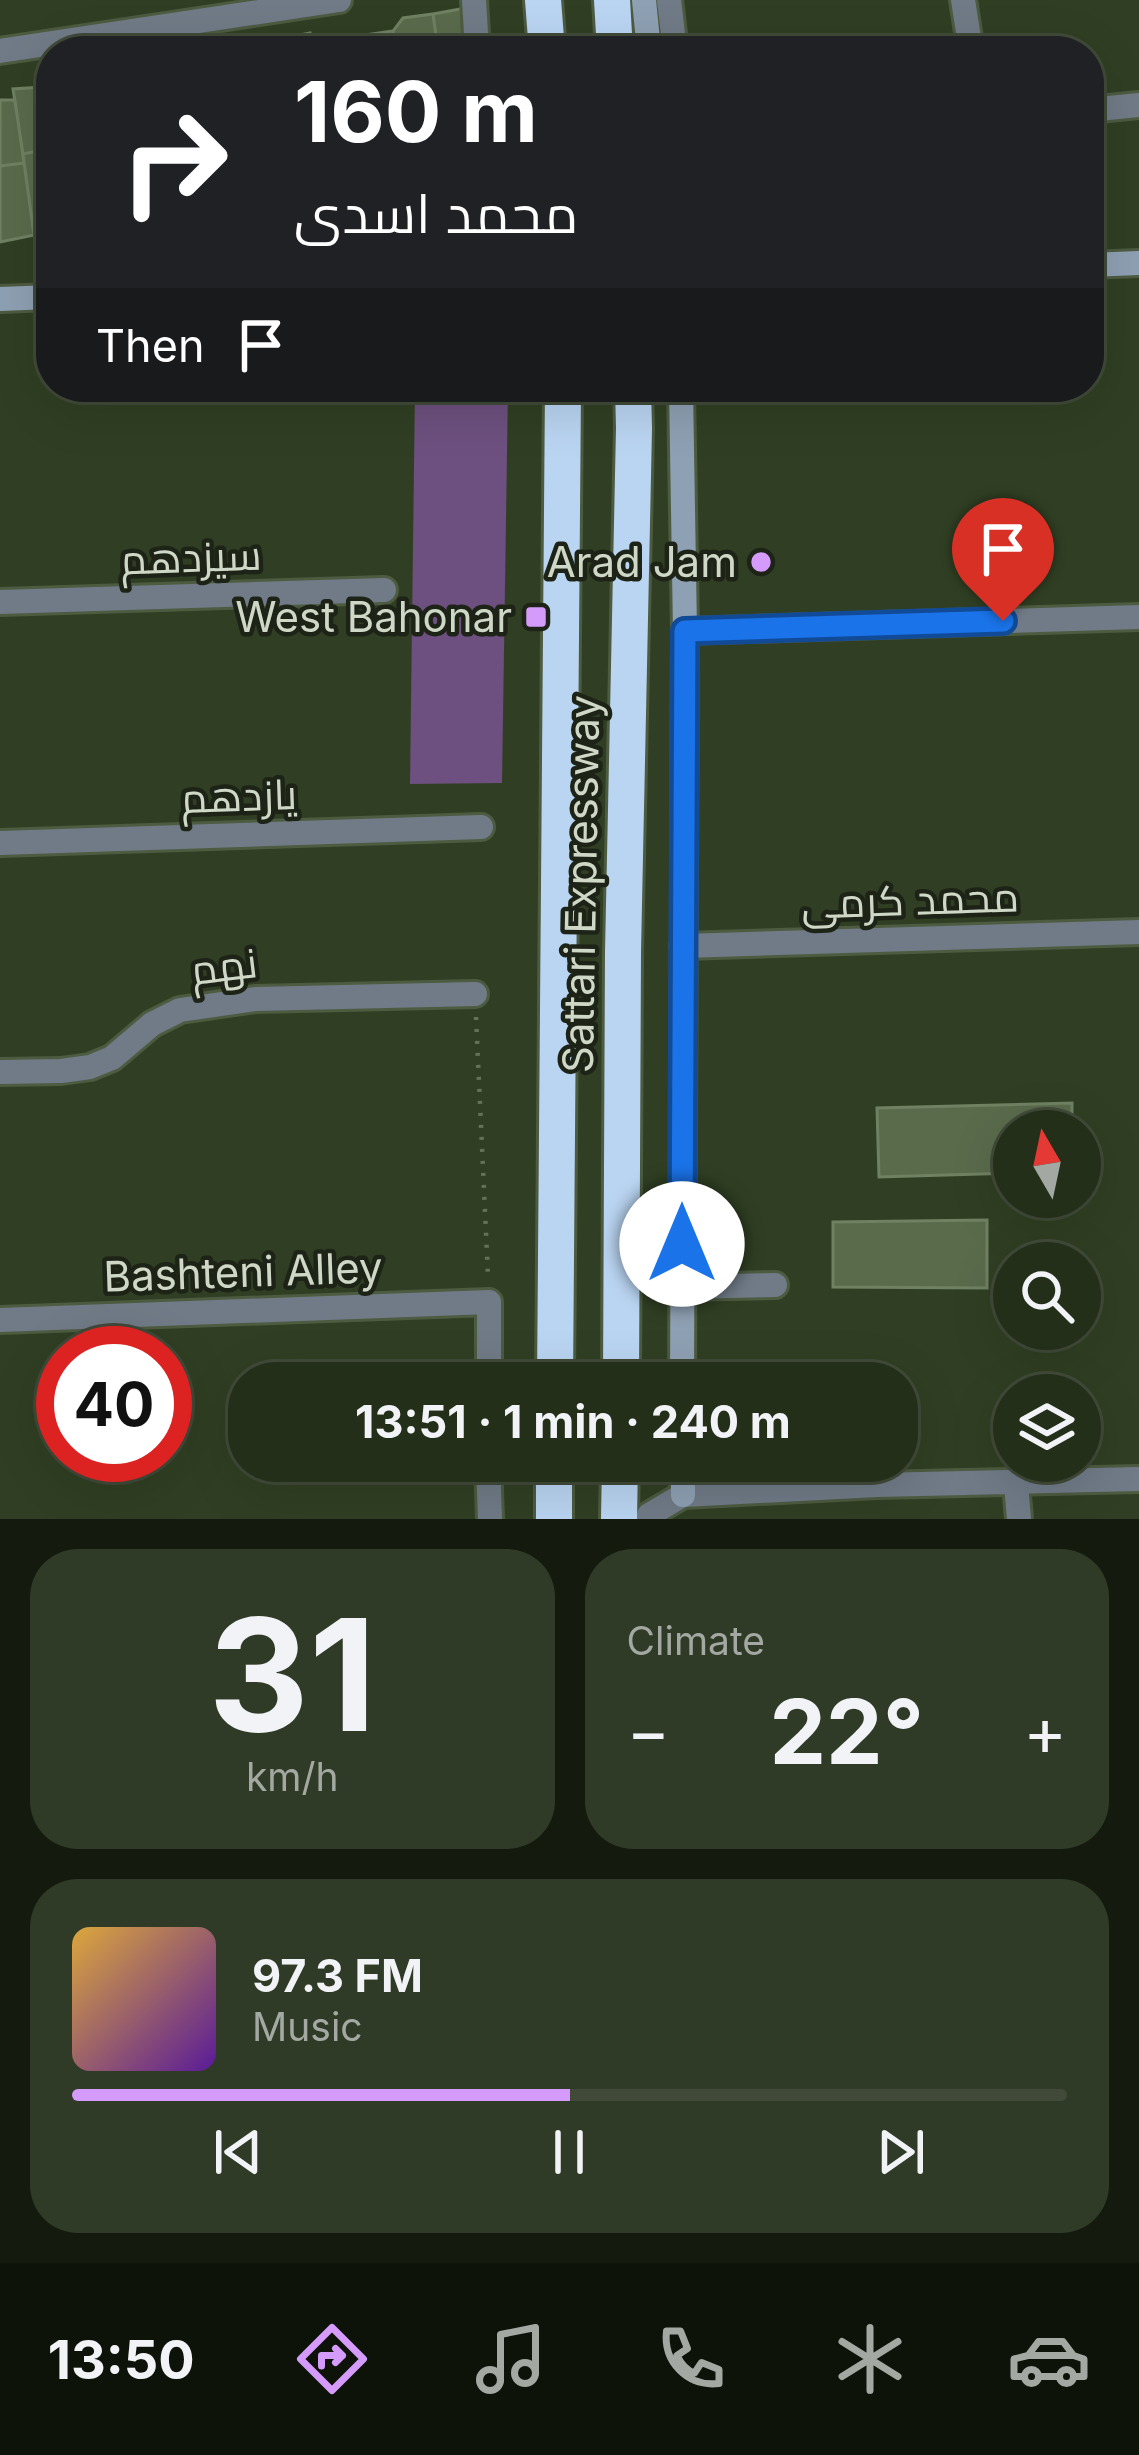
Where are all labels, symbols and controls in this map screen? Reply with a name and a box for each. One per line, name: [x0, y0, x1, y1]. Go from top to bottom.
text: 160 m: [294, 61, 538, 162]
icon: right: [96, 84, 252, 240]
text: محمد اسدی: [294, 181, 578, 246]
icon: arrive: [228, 312, 294, 378]
text: Then: [96, 318, 204, 373]
pin: [952, 498, 1054, 621]
icon: arrive: [970, 516, 1036, 582]
street label: سیزدهم: [120, 529, 263, 588]
place label: Arad Jam: [547, 536, 737, 587]
marker: Arad Jam: [748, 549, 774, 575]
place label: West Bahonar: [235, 591, 512, 642]
marker: West Bahonar: [523, 604, 549, 630]
street label: Sattari Expressway: [552, 695, 609, 1073]
street label: یازدهم: [180, 768, 298, 827]
street label: محمد کرمی: [800, 870, 1020, 929]
street label: نهم: [188, 936, 261, 999]
north arrow: [993, 1110, 1101, 1218]
map controls: [993, 1110, 1101, 1482]
position arrow: [619, 1181, 745, 1307]
street label: Bashteni Alley: [103, 1241, 383, 1302]
button: search: [993, 1242, 1101, 1350]
speed limit sign: 40: [36, 1326, 192, 1482]
button: layers: [993, 1374, 1101, 1482]
text: 13:51 · 1 min · 240 m: [355, 1394, 791, 1449]
text: 31: [208, 1580, 376, 1769]
text: Climate: [627, 1617, 765, 1664]
text: 22°: [769, 1677, 924, 1786]
text: −: [627, 1691, 670, 1771]
text: +: [1023, 1691, 1067, 1771]
text: km/h: [246, 1753, 339, 1800]
text: 97.3 FM: [252, 1948, 423, 2003]
text: Music: [252, 2003, 363, 2050]
icon: previous: [205, 2119, 271, 2185]
icon: pause: [536, 2119, 602, 2185]
icon: next: [868, 2119, 934, 2185]
icon: directions: [290, 2317, 374, 2401]
icon: music: [469, 2317, 553, 2401]
icon: phone: [649, 2317, 733, 2401]
icon: climate: [828, 2317, 912, 2401]
icon: car: [1007, 2317, 1091, 2401]
text: 13:50: [48, 2327, 195, 2392]

